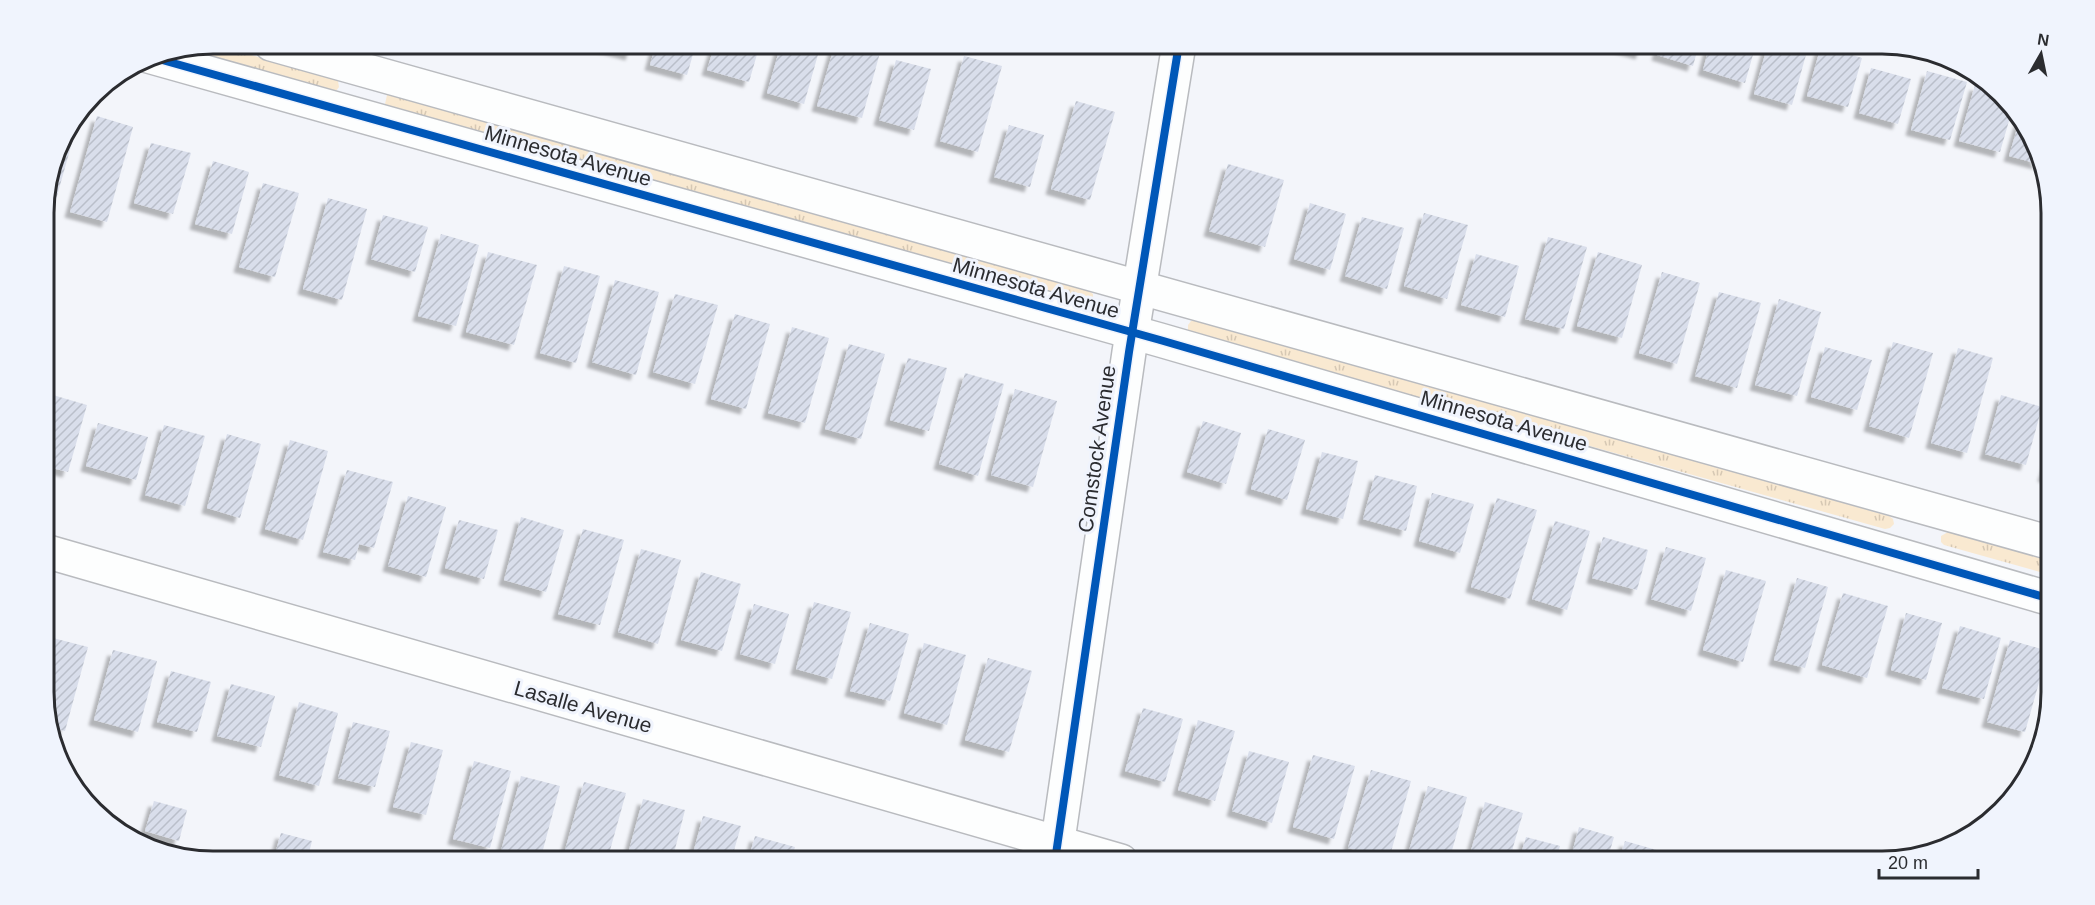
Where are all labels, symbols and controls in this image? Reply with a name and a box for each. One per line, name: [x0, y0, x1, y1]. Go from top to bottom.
north arrow: [2011, 24, 2071, 84]
text: N: [2036, 30, 2050, 49]
street label: Minnesota Avenue: [482, 121, 654, 190]
street label: Minnesota Avenue: [950, 253, 1122, 322]
street label: Comstock Avenue: [1073, 364, 1120, 534]
street label: Minnesota Avenue: [1418, 386, 1590, 455]
street label: Lasalle Avenue: [512, 676, 655, 737]
scale bar: [1879, 842, 1978, 880]
text: 20 m: [1888, 853, 1928, 873]

